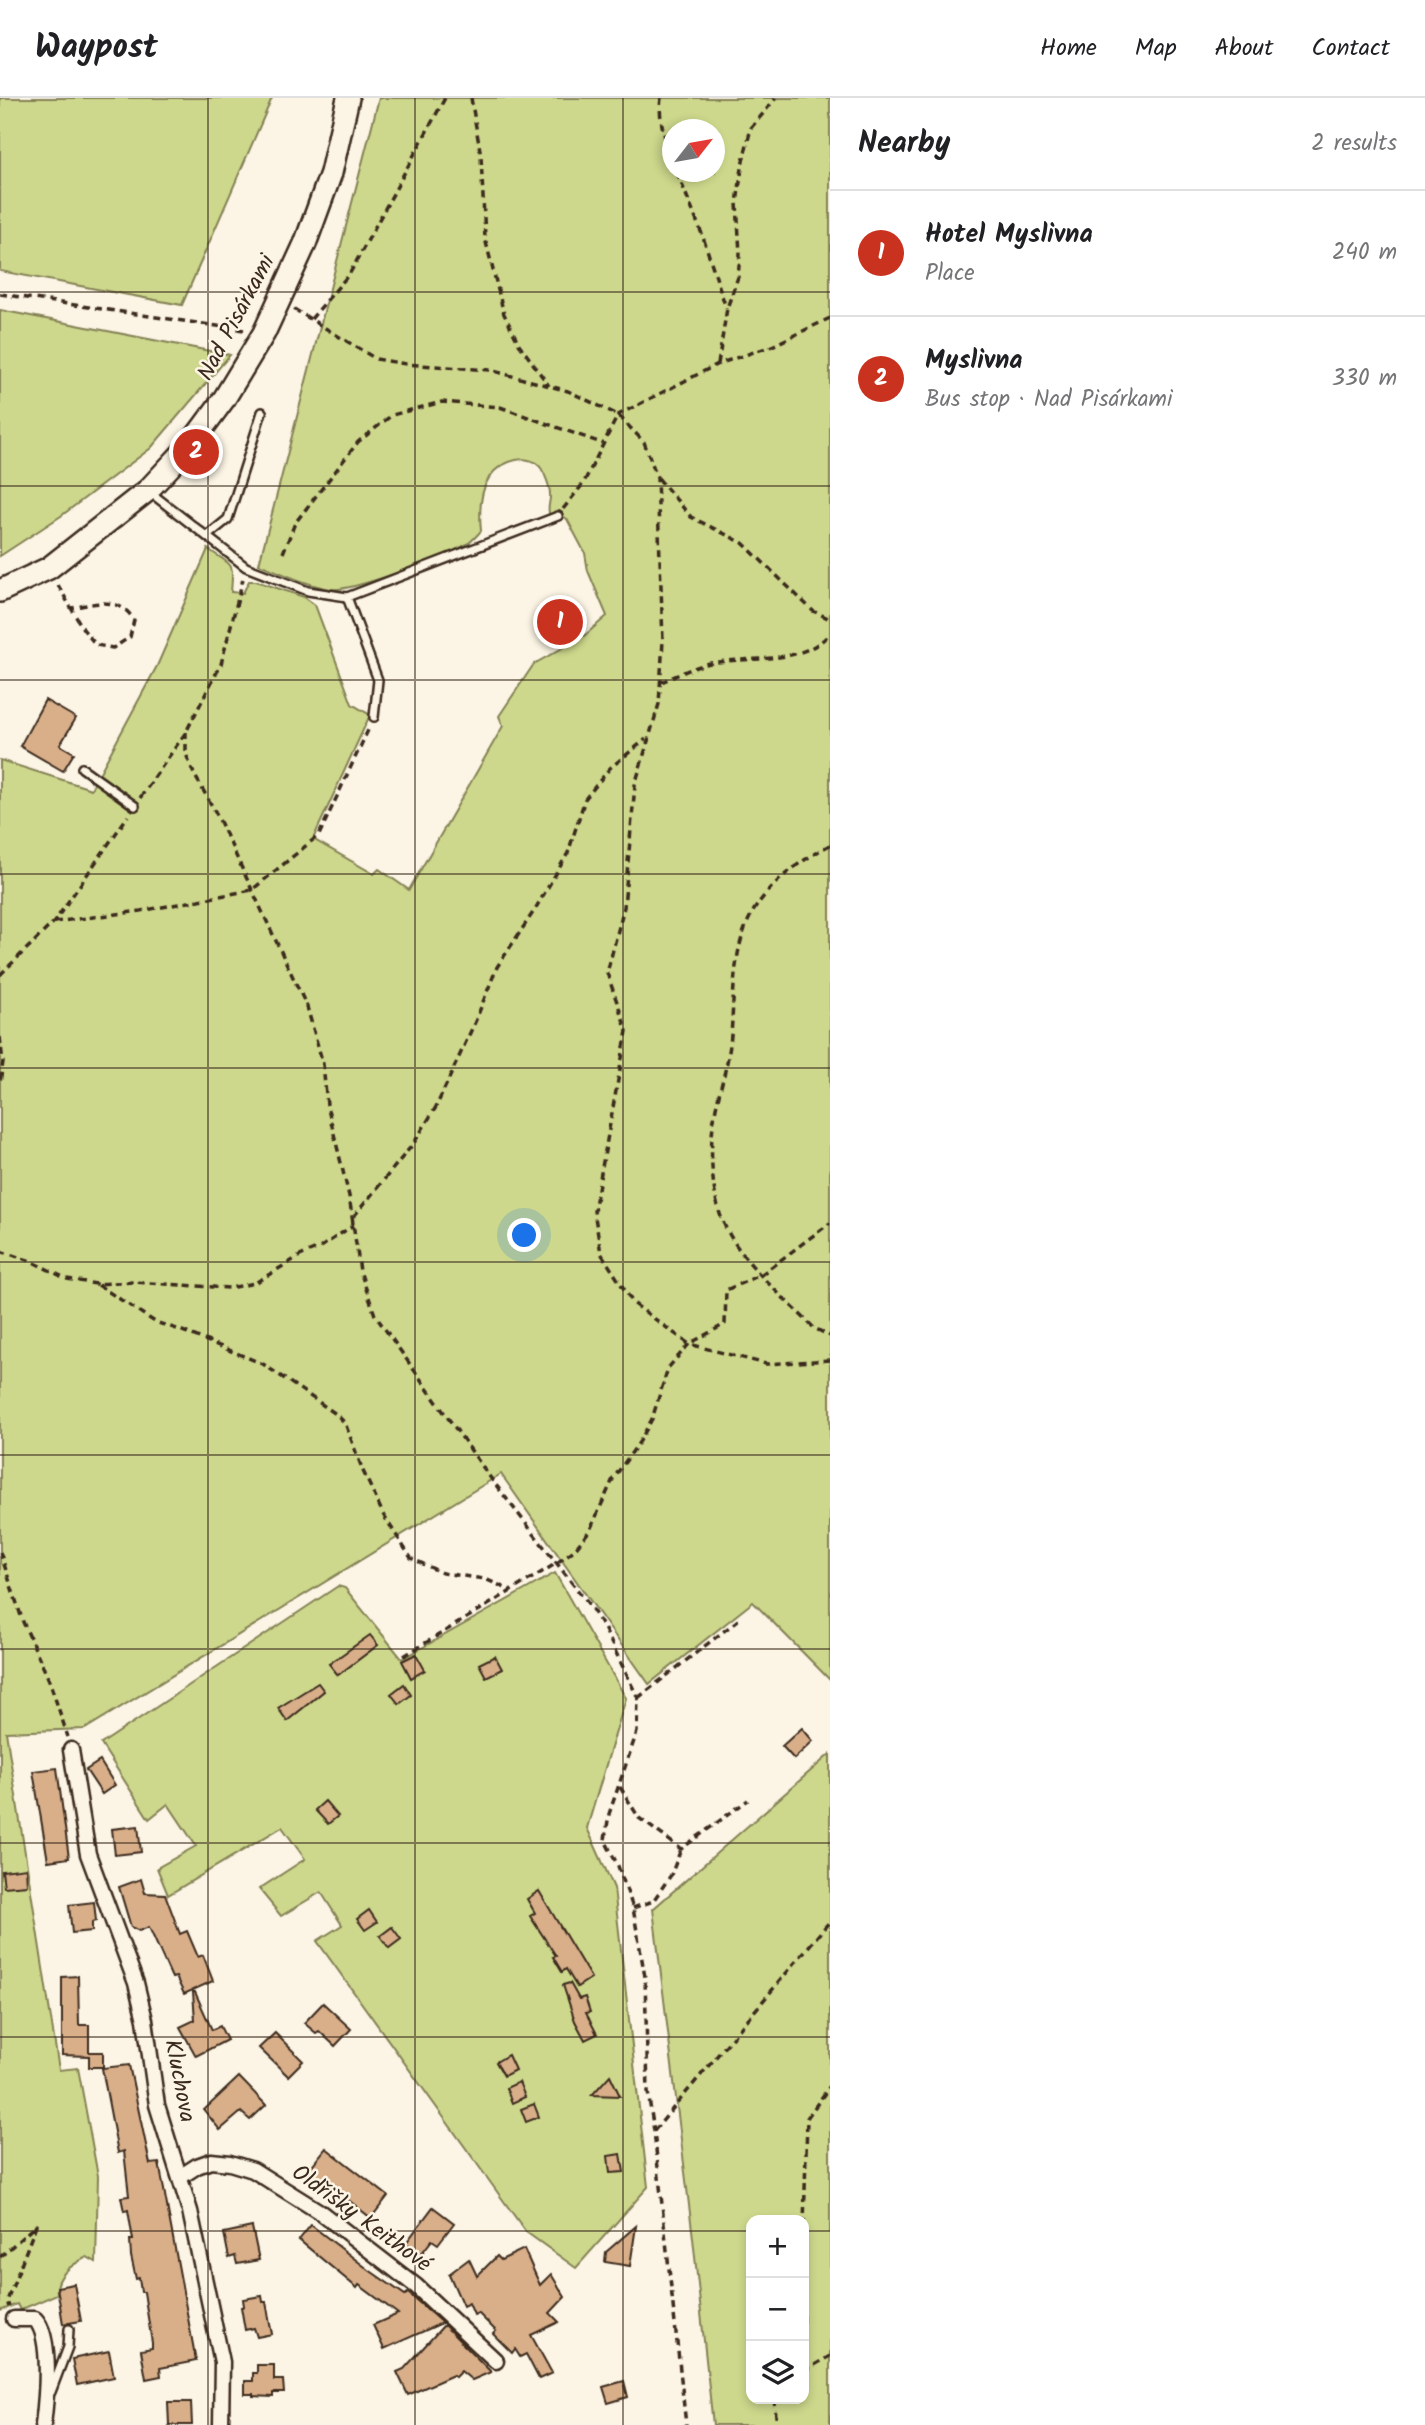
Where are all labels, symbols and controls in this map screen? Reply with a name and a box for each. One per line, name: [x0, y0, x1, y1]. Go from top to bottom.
text: Waypost: [35, 22, 158, 75]
text: Home: [1040, 29, 1097, 68]
text: Map: [1135, 29, 1177, 68]
text: About: [1215, 29, 1273, 68]
text: Contact: [1311, 29, 1390, 68]
north arrow: [662, 119, 725, 182]
text: Nearby: [858, 120, 950, 168]
text: 2 results: [1311, 126, 1397, 162]
text: Hotel Myslivna: [925, 214, 1093, 256]
text: 1: [878, 235, 884, 271]
text: 240 m: [1332, 235, 1397, 271]
street label: Nad Pisárkami: [189, 247, 286, 388]
text: Place: [925, 256, 975, 292]
text: Myslivna: [925, 340, 1023, 382]
text: 2: [874, 361, 888, 397]
text: 330 m: [1332, 361, 1397, 397]
text: Bus stop · Nad Pisárkami: [925, 382, 1172, 418]
pin: 2: [173, 426, 219, 478]
pin: 1: [537, 596, 583, 648]
your location: [507, 1218, 541, 1252]
street label: Kluchova: [153, 2036, 205, 2126]
street label: Oldřišky Keithové: [283, 2156, 439, 2283]
map controls: [746, 2215, 809, 2404]
button: +: [746, 2215, 809, 2278]
button: −: [746, 2278, 809, 2341]
button: layers: [746, 2341, 809, 2404]

